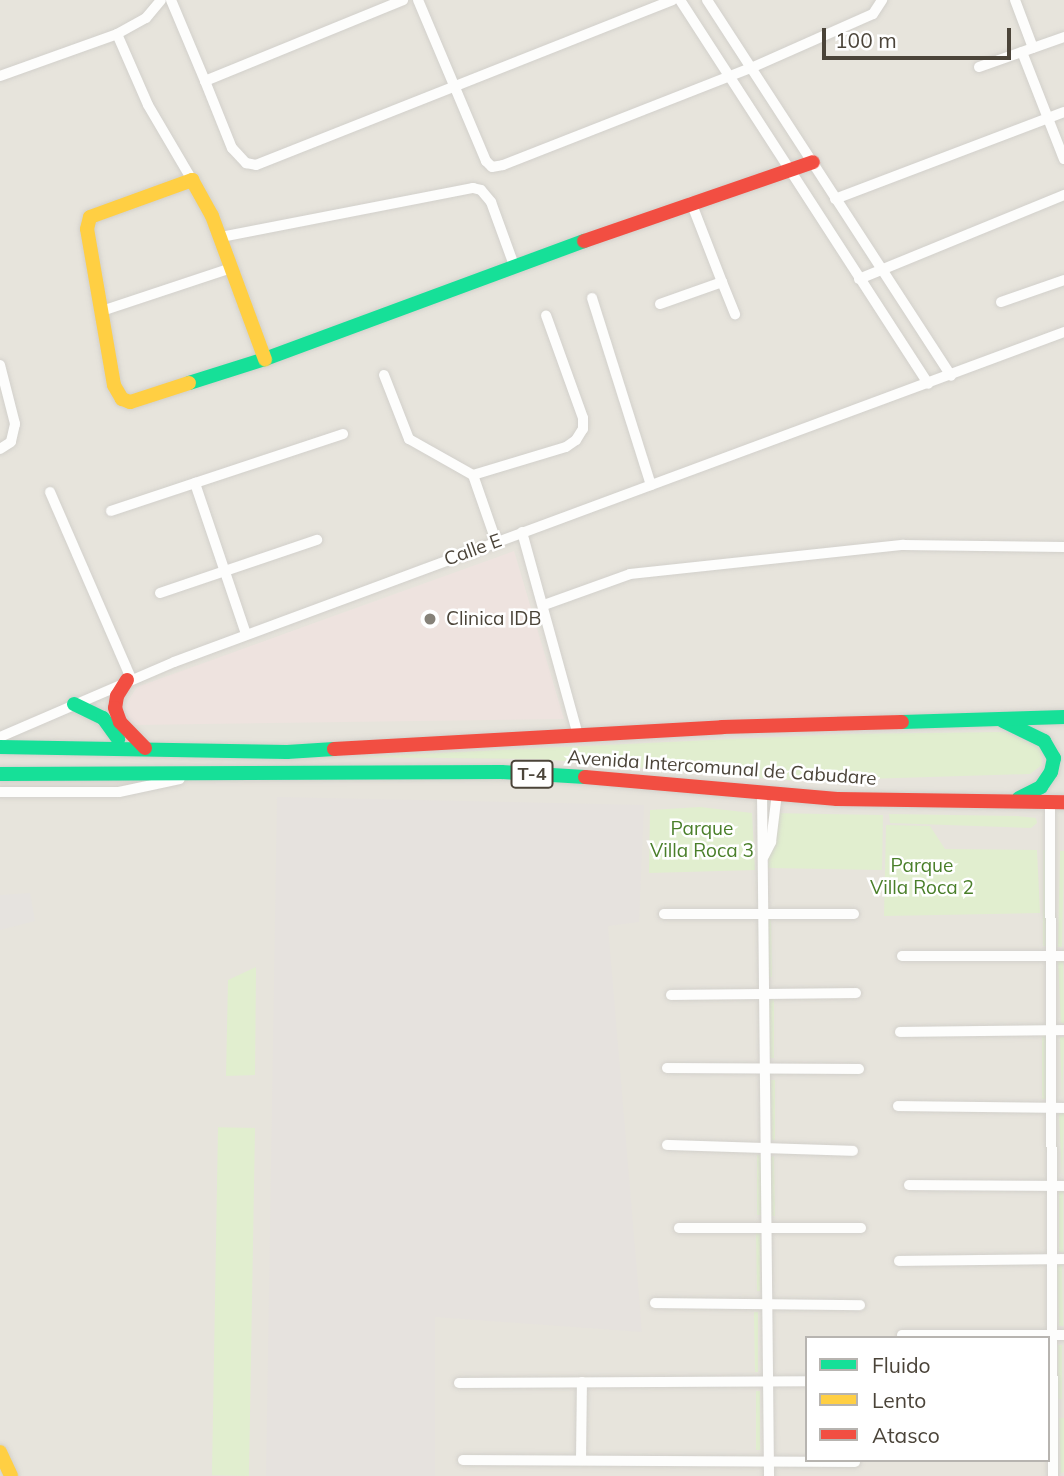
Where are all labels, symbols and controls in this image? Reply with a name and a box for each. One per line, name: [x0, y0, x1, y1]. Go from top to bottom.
scale bar: [826, 14, 1015, 58]
text: 100 m: [835, 27, 897, 53]
street label: Calle E: [441, 529, 505, 571]
place label: Clinica IDB: [446, 608, 541, 630]
marker: Clinica IDB: [420, 609, 440, 629]
street label: Avenida Intercomunal de Cabudare: [567, 746, 877, 790]
road number: T-4: [509, 760, 555, 788]
park label: Parque Villa Roca 3: [650, 818, 754, 862]
park label: Parque Villa Roca 2: [870, 855, 974, 899]
legend: [805, 1336, 1050, 1462]
text: Fluido: [872, 1352, 931, 1378]
text: Lento: [872, 1387, 926, 1413]
text: Atasco: [872, 1422, 940, 1448]

